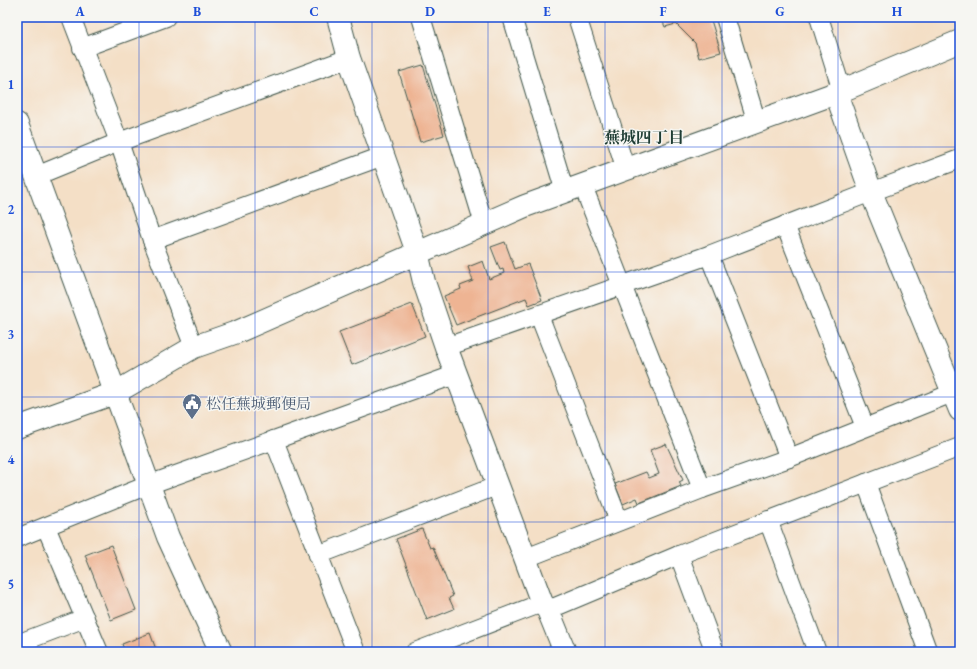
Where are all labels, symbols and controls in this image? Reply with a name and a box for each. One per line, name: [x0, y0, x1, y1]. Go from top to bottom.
text: A: [74, 3, 85, 20]
text: B: [193, 3, 201, 20]
text: C: [309, 3, 319, 20]
text: D: [425, 3, 435, 20]
text: E: [543, 3, 551, 20]
text: F: [659, 3, 667, 20]
text: G: [775, 3, 785, 20]
text: H: [892, 3, 903, 20]
text: 1: [8, 76, 15, 93]
district label: 蕪城四丁目: [604, 127, 684, 148]
text: 2: [8, 201, 15, 218]
text: 3: [8, 326, 15, 343]
public building icon: 松任蕪城郵便局: [181, 392, 203, 420]
place label: 松任蕪城郵便局: [206, 394, 311, 413]
text: 4: [8, 451, 15, 468]
text: 5: [8, 576, 14, 593]

